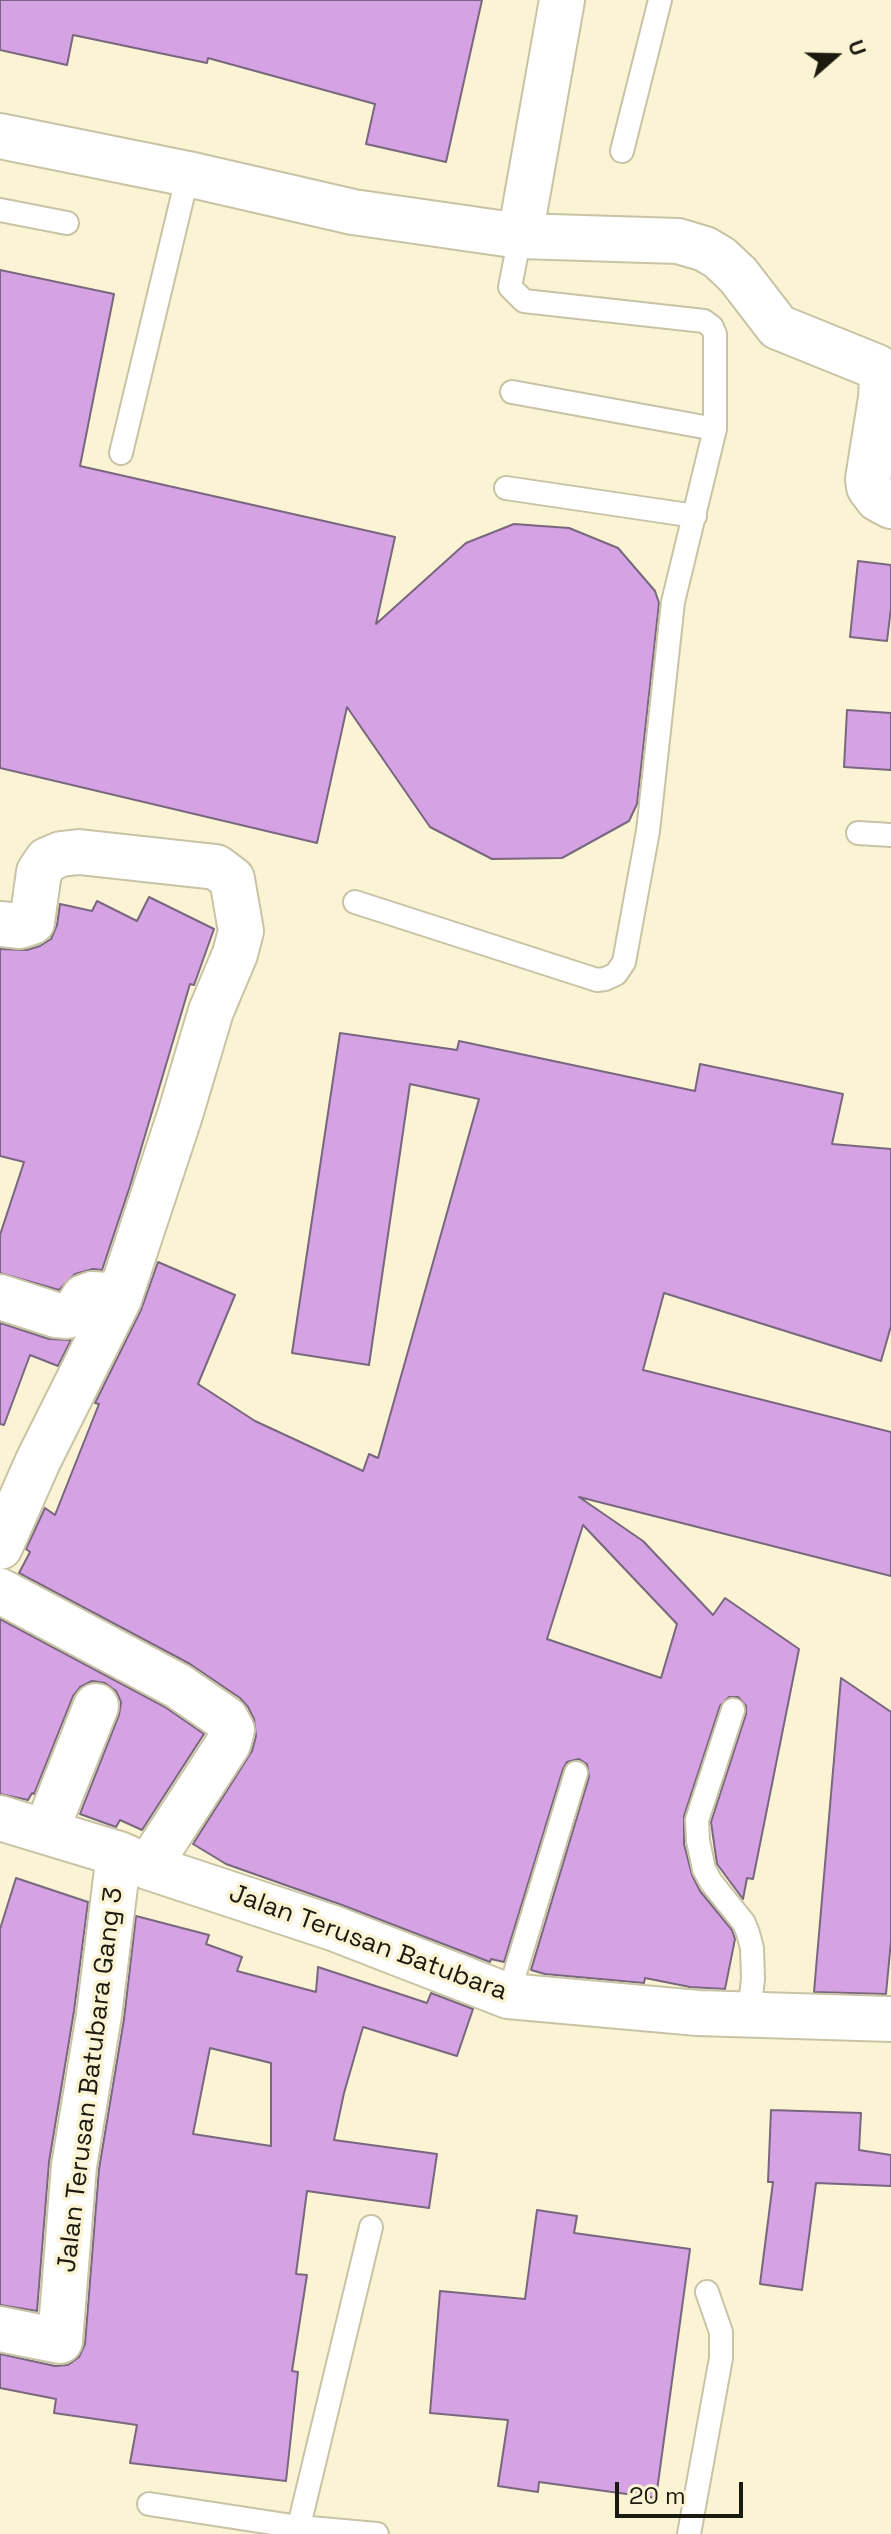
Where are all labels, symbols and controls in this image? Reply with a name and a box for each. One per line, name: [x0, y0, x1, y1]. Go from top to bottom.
north arrow: [795, 16, 875, 96]
text: U: [842, 36, 873, 60]
street label: Jalan Terusan Batubara: [225, 1878, 511, 2008]
street label: Jalan Terusan Batubara Gang 3: [52, 1886, 130, 2274]
scale bar: [619, 2466, 747, 2516]
text: 20 m: [629, 2480, 686, 2511]

